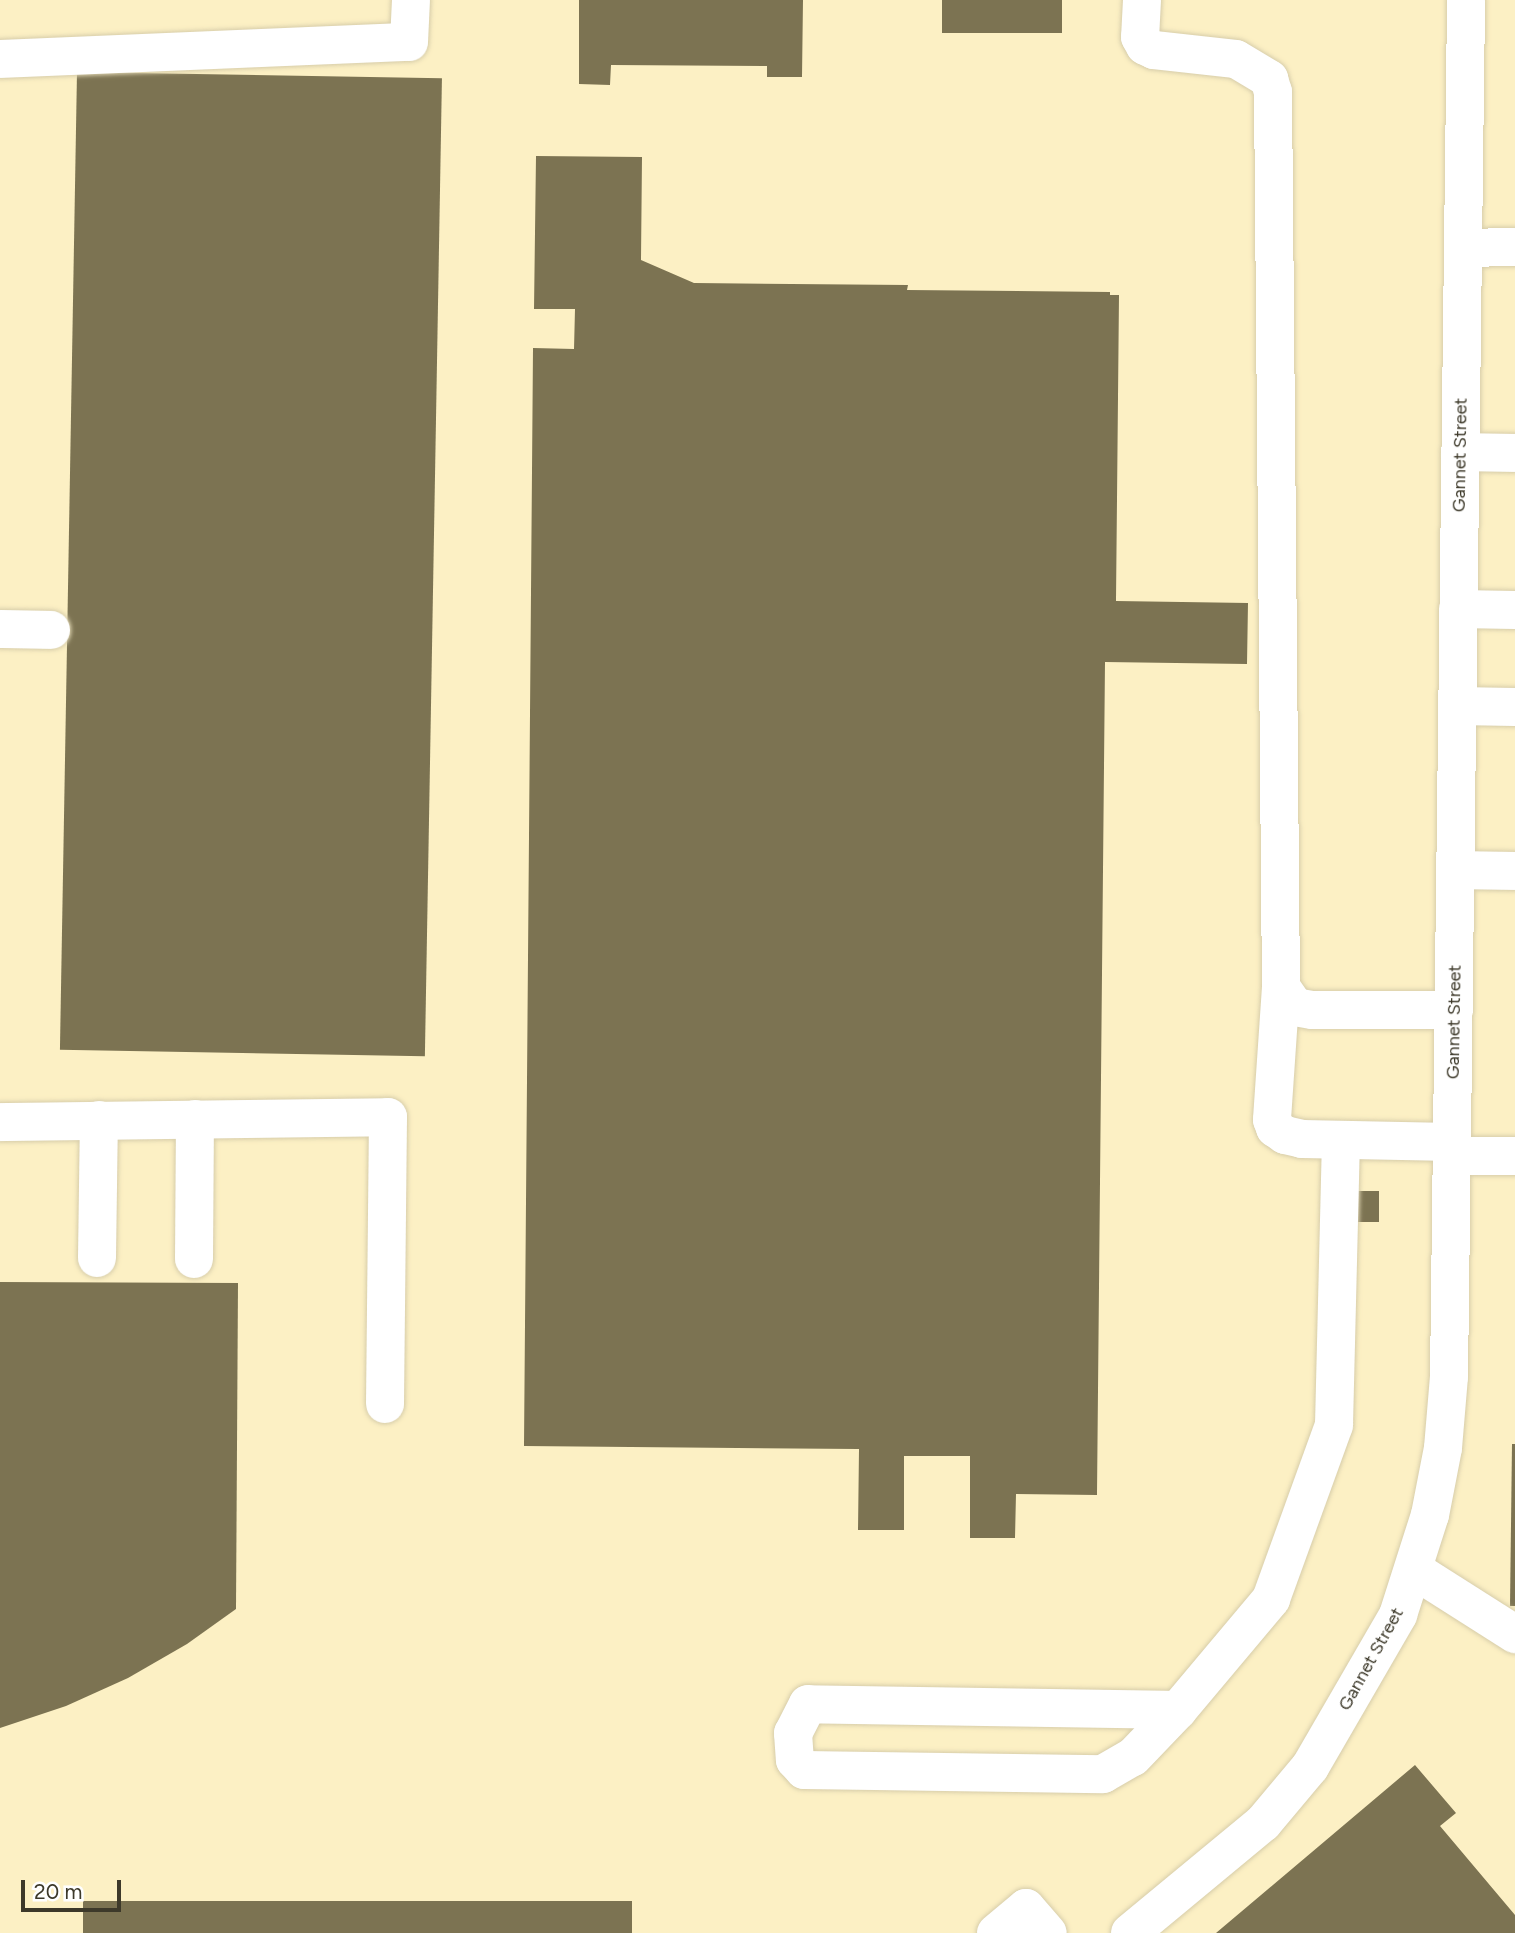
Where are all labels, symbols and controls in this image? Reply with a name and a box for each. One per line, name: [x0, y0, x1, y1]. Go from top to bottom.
street label: Gannet Street: [1448, 398, 1472, 512]
street label: Gannet Street: [1442, 965, 1466, 1079]
street label: Gannet Street: [1334, 1604, 1408, 1714]
scale bar: [24, 1867, 124, 1911]
text: 20 m: [34, 1879, 82, 1904]

